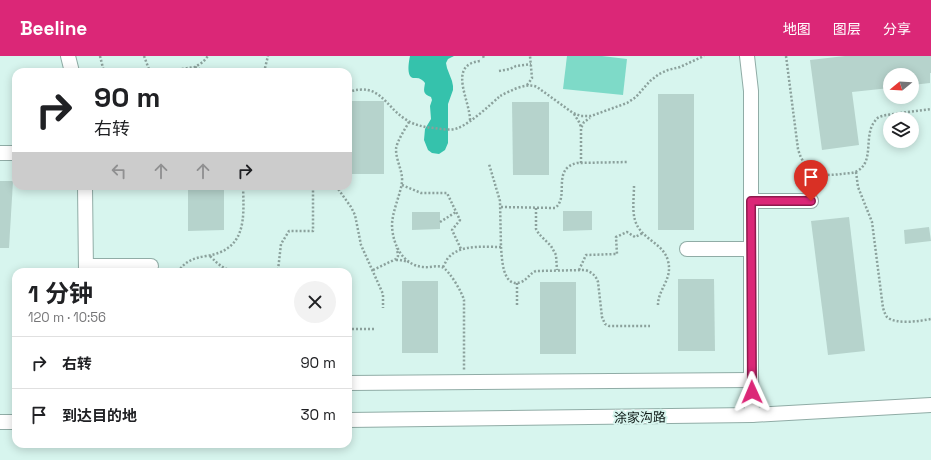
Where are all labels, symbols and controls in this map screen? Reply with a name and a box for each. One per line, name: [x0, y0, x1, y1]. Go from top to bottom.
text: Beeline: [20, 16, 87, 41]
text: 地图: [783, 20, 811, 38]
text: 图层: [833, 20, 861, 38]
text: 分享: [883, 20, 911, 38]
north arrow: [883, 68, 919, 104]
map controls: [883, 68, 919, 148]
text: 90 m: [94, 79, 160, 115]
icon: right: [28, 84, 80, 136]
button: layers: [883, 112, 919, 148]
text: 右转: [94, 117, 130, 140]
icon: left: [108, 160, 130, 182]
icon: ahead: [150, 160, 172, 182]
icon: ahead: [192, 160, 214, 182]
icon: right: [234, 160, 256, 182]
pin: [794, 160, 828, 201]
icon: arrive: [800, 166, 822, 188]
text: 1 分钟: [28, 278, 93, 309]
button: close: [294, 281, 336, 323]
text: 120 m · 10:56: [28, 309, 106, 326]
icon: right: [28, 352, 50, 374]
text: 90 m: [300, 353, 336, 372]
text: 右转: [62, 354, 92, 373]
position arrow: [731, 371, 773, 413]
icon: arrive: [28, 404, 50, 426]
text: 30 m: [301, 405, 336, 424]
text: 到达目的地: [62, 406, 137, 425]
street label: 涂家沟路: [614, 409, 666, 426]

